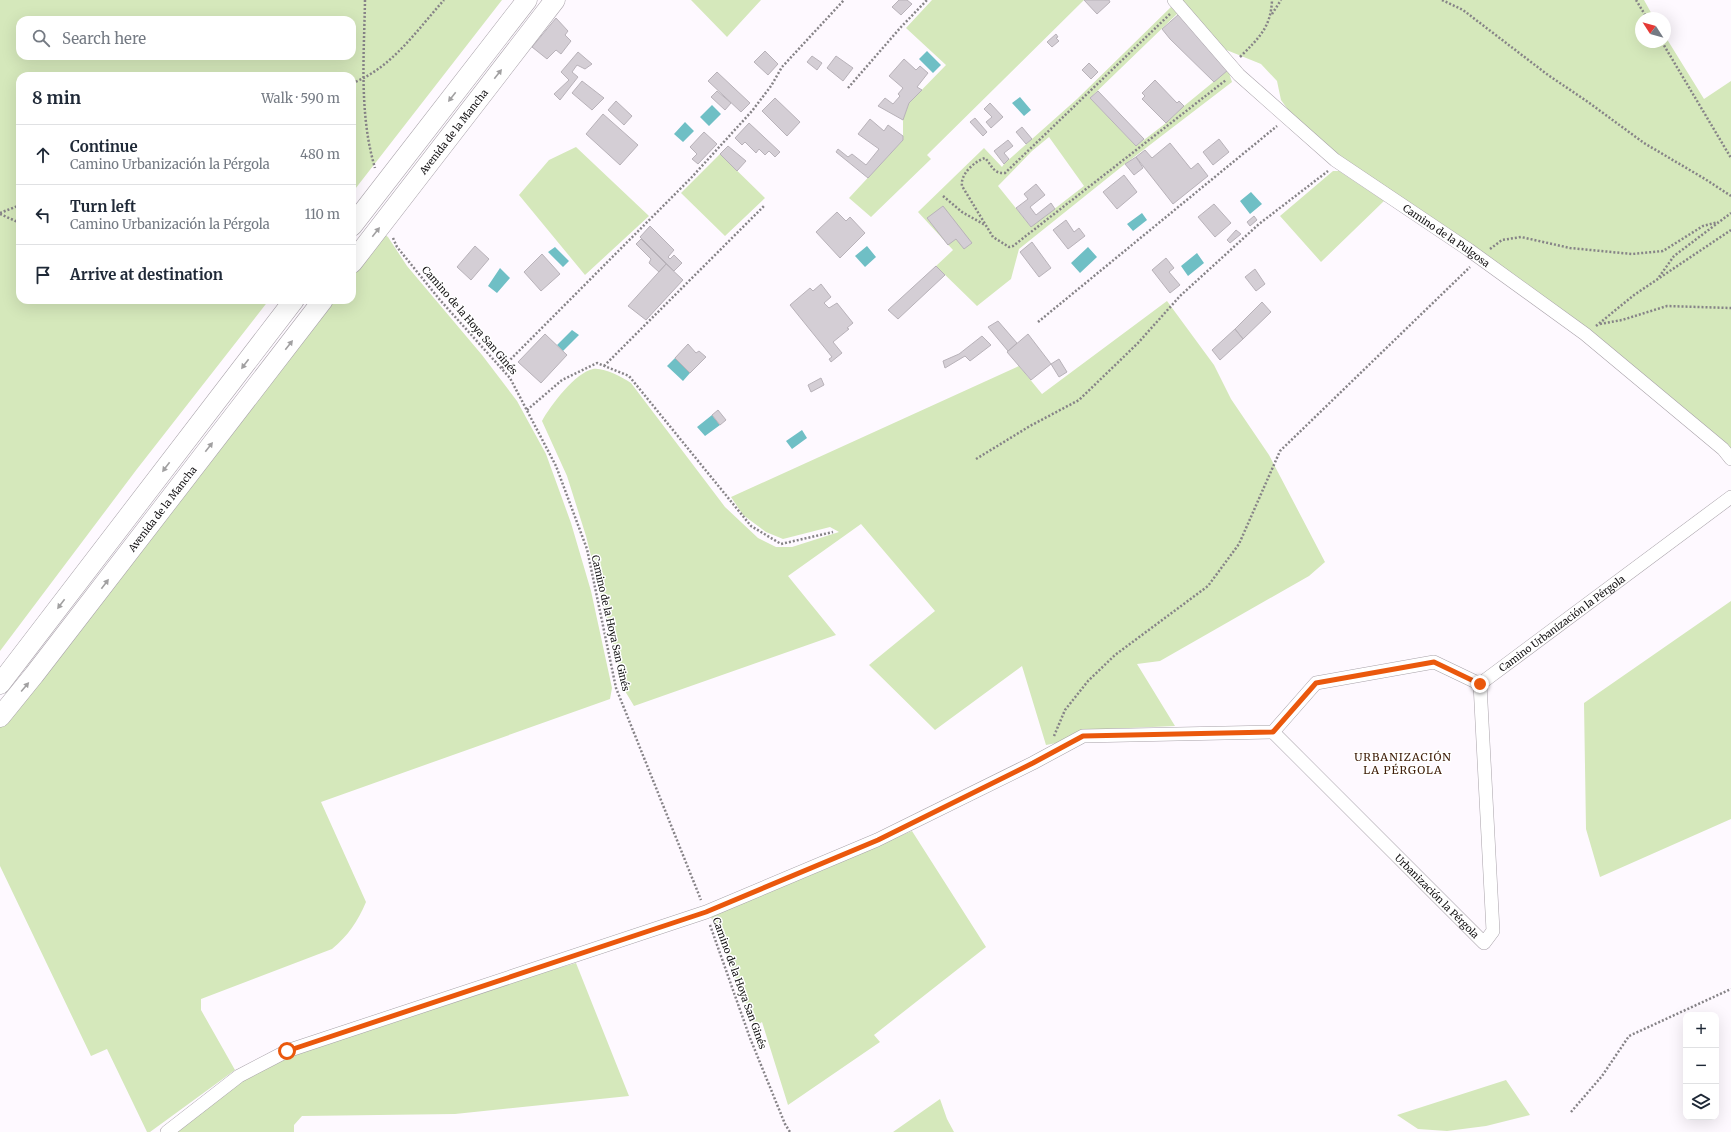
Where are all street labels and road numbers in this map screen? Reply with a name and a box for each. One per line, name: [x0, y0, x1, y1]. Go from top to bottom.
street label: Avenida de la Mancha: [416, 86, 491, 178]
street label: Camino de la Pulgosa: [1400, 201, 1493, 270]
street label: Camino de la Hoya San Ginés: [419, 264, 520, 377]
street label: Avenida de la Mancha: [125, 463, 200, 555]
street label: Camino de la Hoya San Ginés: [589, 554, 633, 692]
street label: Camino Urbanización la Pérgola: [1496, 572, 1628, 675]
street label: Urbanización la Pérgola: [1392, 852, 1482, 942]
street label: Camino de la Hoya San Ginés: [710, 916, 769, 1051]

